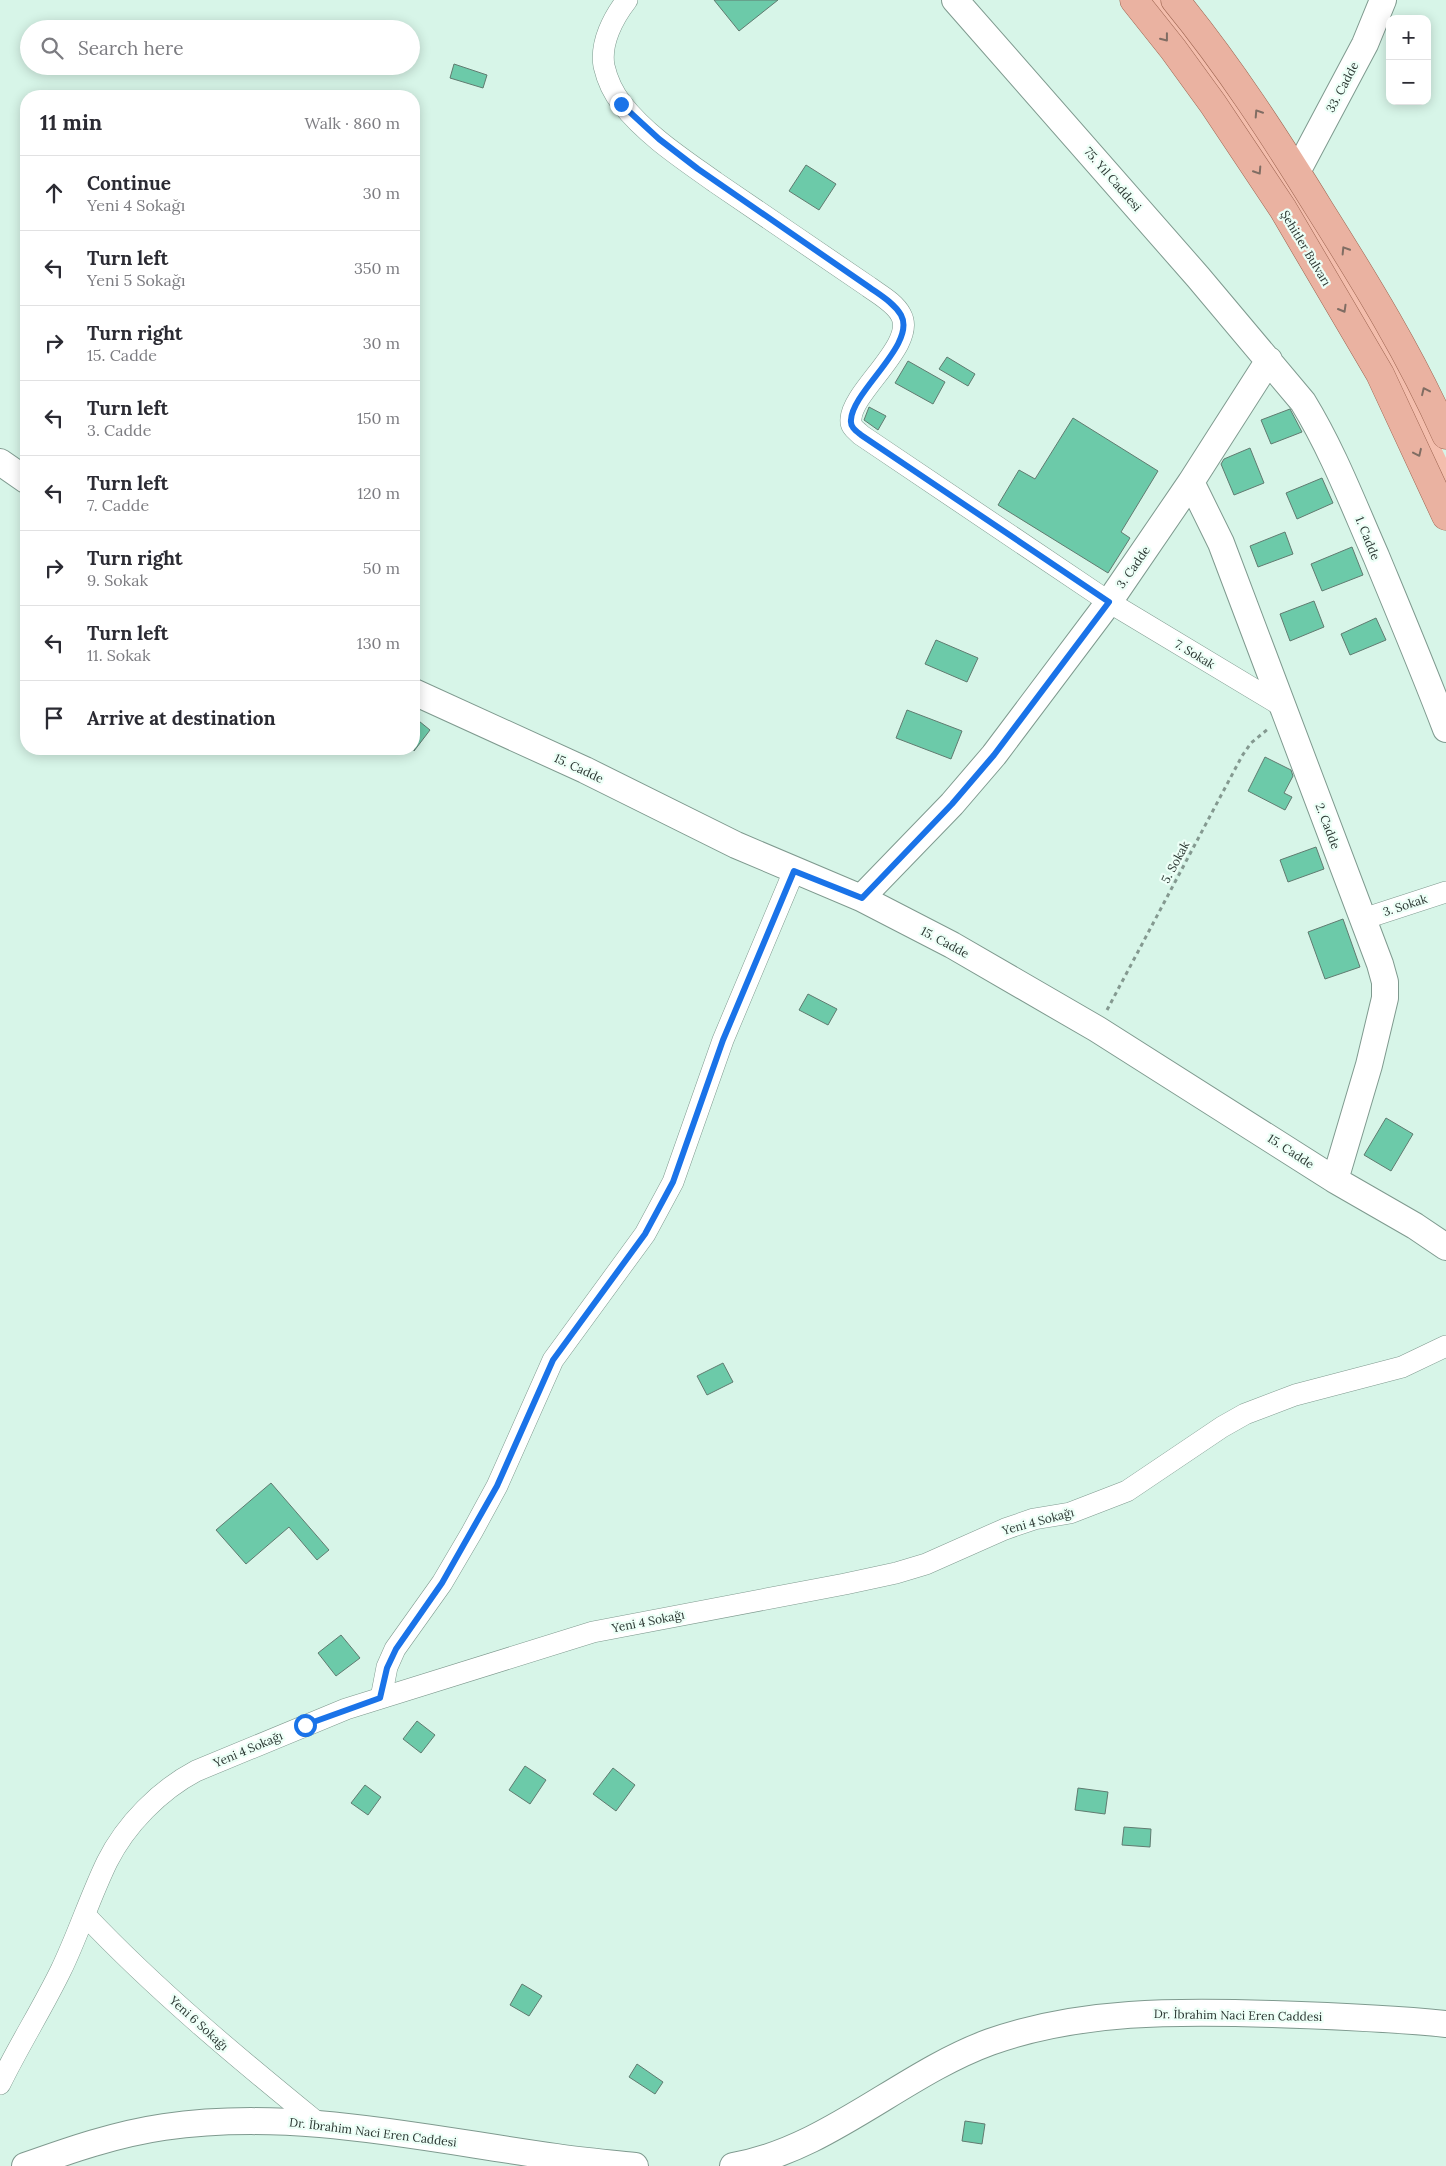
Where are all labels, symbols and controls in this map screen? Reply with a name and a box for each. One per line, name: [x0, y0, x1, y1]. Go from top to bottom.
map controls: [1386, 15, 1431, 105]
button: +: [1386, 15, 1431, 60]
search box: [20, 20, 420, 75]
one-way arrow: [1159, 32, 1167, 41]
icon: search: [38, 34, 66, 62]
text: Search here: [78, 36, 184, 60]
street label: 33. Cadde: [1322, 59, 1362, 115]
button: −: [1386, 60, 1431, 105]
route end: [610, 93, 633, 116]
text: 11 min: [40, 109, 102, 136]
one-way arrow: [1255, 109, 1264, 119]
text: Walk · 860 m: [304, 113, 400, 133]
street label: 75. Yıl Caddesi: [1081, 144, 1145, 214]
one-way arrow: [1252, 165, 1261, 174]
text: Continue: [87, 171, 171, 195]
icon: ahead: [40, 179, 68, 207]
text: 30 m: [363, 183, 400, 203]
text: Yeni 4 Sokağı: [87, 195, 185, 215]
street label: Şehitler Bulvarı: [1278, 208, 1334, 288]
text: Turn left: [87, 246, 168, 270]
one-way arrow: [1342, 246, 1352, 255]
icon: left: [40, 254, 68, 282]
text: 350 m: [354, 258, 400, 278]
text: Yeni 5 Sokağı: [87, 270, 185, 290]
one-way arrow: [1337, 304, 1347, 313]
text: Turn right: [87, 321, 183, 345]
icon: right: [40, 329, 68, 357]
text: 30 m: [363, 333, 400, 353]
text: 15. Cadde: [87, 345, 157, 365]
one-way arrow: [1421, 387, 1432, 396]
text: Turn left: [87, 396, 168, 420]
icon: left: [40, 404, 68, 432]
text: 150 m: [357, 408, 400, 428]
text: 3. Cadde: [87, 420, 151, 440]
one-way arrow: [1412, 448, 1422, 457]
text: Turn left: [87, 471, 168, 495]
icon: left: [40, 479, 68, 507]
text: 120 m: [357, 483, 400, 503]
text: 7. Cadde: [87, 495, 149, 515]
street label: 1. Cadde: [1352, 514, 1384, 563]
street label: 3. Cadde: [1113, 543, 1153, 591]
text: Turn right: [87, 546, 183, 570]
icon: right: [40, 554, 68, 582]
text: 50 m: [363, 558, 400, 578]
text: 9. Sokak: [87, 570, 148, 590]
text: Turn left: [87, 621, 168, 645]
icon: left: [40, 629, 68, 657]
text: 130 m: [357, 633, 400, 653]
street label: 7. Sokak: [1172, 636, 1218, 672]
text: 11. Sokak: [87, 645, 151, 665]
icon: arrive: [40, 704, 68, 732]
text: Arrive at destination: [87, 706, 276, 730]
street label: 15. Cadde: [552, 750, 606, 786]
street label: 2. Cadde: [1312, 801, 1344, 852]
street label: 5. Sokak: [1158, 838, 1193, 886]
street label: 3. Sokak: [1381, 891, 1430, 919]
street label: 15. Cadde: [918, 923, 972, 961]
street label: 15. Cadde: [1265, 1130, 1317, 1172]
street label: Yeni 4 Sokağı: [999, 1504, 1076, 1538]
street label: Yeni 4 Sokağı: [609, 1607, 686, 1636]
route start: [294, 1714, 317, 1737]
street label: Yeni 4 Sokağı: [210, 1728, 285, 1771]
street label: Yeni 6 Sokağı: [166, 1992, 232, 2053]
street label: Dr. İbrahim Naci Eren Caddesi: [1154, 2006, 1322, 2024]
street label: Dr. İbrahim Naci Eren Caddesi: [288, 2114, 458, 2150]

